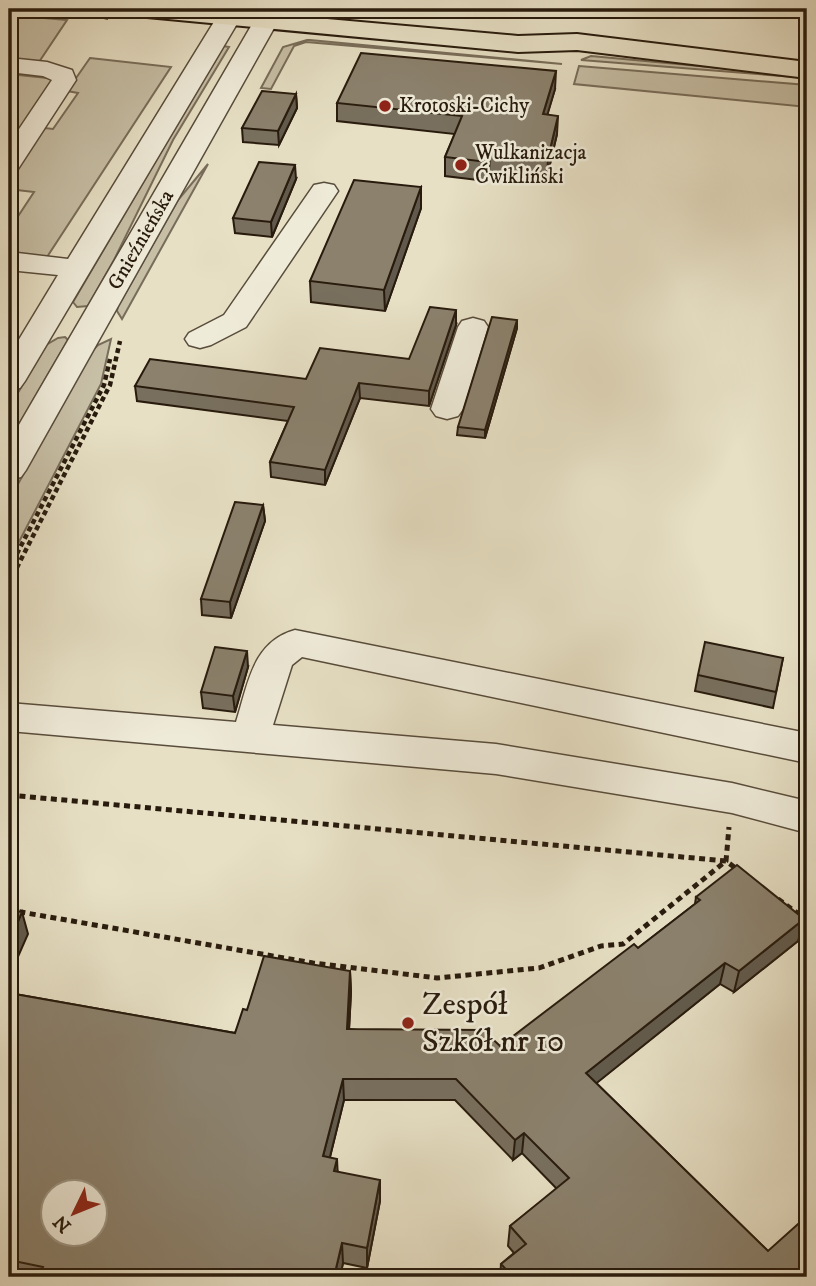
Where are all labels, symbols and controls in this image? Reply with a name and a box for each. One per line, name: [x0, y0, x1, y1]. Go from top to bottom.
place label: Krotoski-Cichy: [399, 93, 530, 119]
marker: Krotoski-Cichy: [377, 98, 393, 114]
place label: Wulkanizacja Ćwikliński: [474, 140, 586, 190]
marker: Wulkanizacja Ćwikliński: [453, 157, 469, 173]
street label: Gnieźnieńska: [102, 185, 180, 295]
place label: Zespół Szkół nr 10: [422, 985, 564, 1062]
marker: Zespół Szkół nr 10: [400, 1015, 416, 1031]
north arrow: [38, 1178, 108, 1248]
text: N: [49, 1210, 76, 1237]

